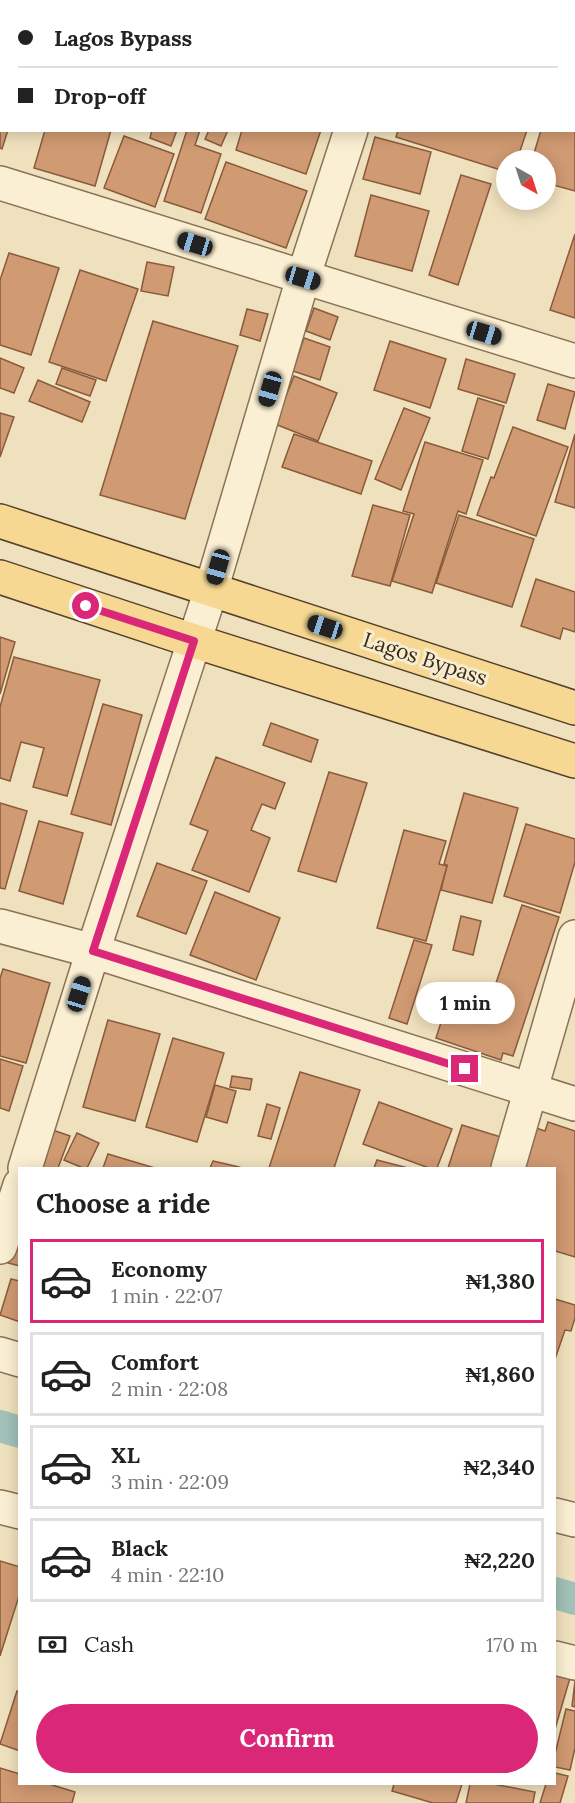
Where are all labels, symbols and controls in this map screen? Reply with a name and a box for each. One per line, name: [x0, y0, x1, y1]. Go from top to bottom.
text: Lagos Bypass: [54, 24, 192, 52]
text: Drop-off: [54, 82, 146, 110]
north arrow: [496, 150, 556, 210]
map controls: [496, 150, 556, 210]
car: [175, 230, 215, 258]
car: [283, 264, 323, 292]
car: [464, 319, 504, 347]
car: [256, 369, 284, 409]
car: [204, 547, 232, 587]
route start: [72, 592, 99, 619]
car: [305, 613, 345, 641]
street label: Lagos Bypass: [360, 626, 491, 691]
car: [65, 974, 93, 1014]
callout: 1 min: [416, 982, 514, 1024]
text: 1 min: [440, 990, 491, 1015]
route end: [451, 1055, 478, 1082]
text: Choose a ride: [36, 1186, 210, 1220]
icon: car: [39, 1254, 93, 1308]
text: Economy: [111, 1255, 207, 1283]
text: ₦1,380: [466, 1267, 535, 1295]
text: 1 min · 22:07: [111, 1283, 222, 1308]
icon: car: [39, 1347, 93, 1401]
text: Comfort: [111, 1348, 199, 1376]
text: ₦1,860: [465, 1360, 535, 1388]
text: 2 min · 22:08: [111, 1376, 228, 1401]
icon: car: [39, 1440, 93, 1494]
text: XL: [111, 1441, 140, 1469]
text: ₦2,340: [464, 1453, 535, 1481]
text: 3 min · 22:09: [111, 1469, 229, 1494]
icon: car: [39, 1533, 93, 1587]
text: Black: [111, 1534, 168, 1562]
text: ₦2,220: [464, 1546, 535, 1574]
text: 4 min · 22:10: [111, 1562, 224, 1587]
icon: cash: [36, 1628, 69, 1661]
text: Cash: [84, 1630, 134, 1658]
text: 170 m: [486, 1632, 538, 1657]
button: Confirm: [36, 1704, 538, 1773]

